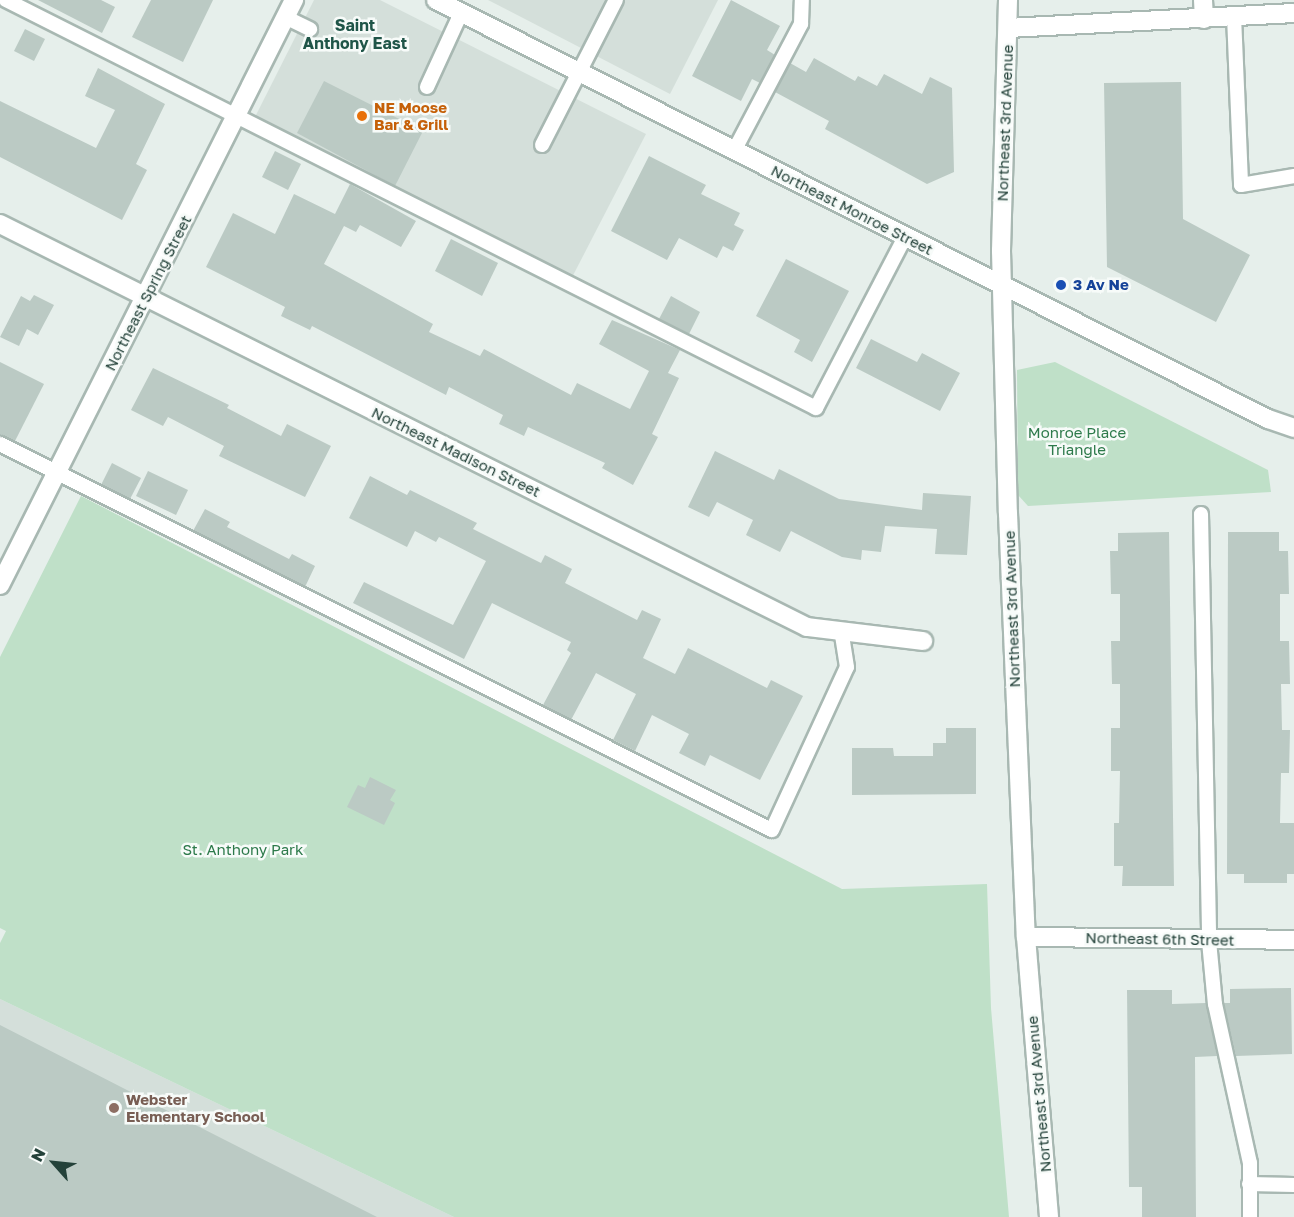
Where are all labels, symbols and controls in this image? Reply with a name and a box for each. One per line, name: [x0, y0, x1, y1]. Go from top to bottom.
district label: Saint Anthony East: [303, 15, 407, 53]
street label: Northeast 3rd Avenue: [993, 44, 1017, 202]
place label: NE Moose Bar & Grill: [374, 98, 448, 133]
marker: NE Moose Bar & Grill: [355, 109, 369, 123]
street label: Northeast Monroe Street: [768, 161, 936, 259]
street label: Northeast Spring Street: [101, 212, 195, 374]
place label: 3 Av Ne: [1073, 276, 1129, 294]
marker: 3 Av Ne: [1054, 278, 1068, 292]
street label: Northeast Madison Street: [369, 403, 543, 501]
park label: Monroe Place Triangle: [1028, 423, 1126, 458]
street label: Northeast 3rd Avenue: [1000, 530, 1024, 688]
park label: St. Anthony Park: [183, 841, 303, 859]
street label: Northeast 6th Street: [1085, 929, 1235, 949]
street label: Northeast 3rd Avenue: [1023, 1015, 1055, 1173]
place label: Webster Elementary School: [126, 1090, 265, 1125]
marker: Webster Elementary School: [107, 1101, 121, 1115]
north arrow: [24, 1133, 84, 1193]
text: N: [26, 1145, 50, 1165]

